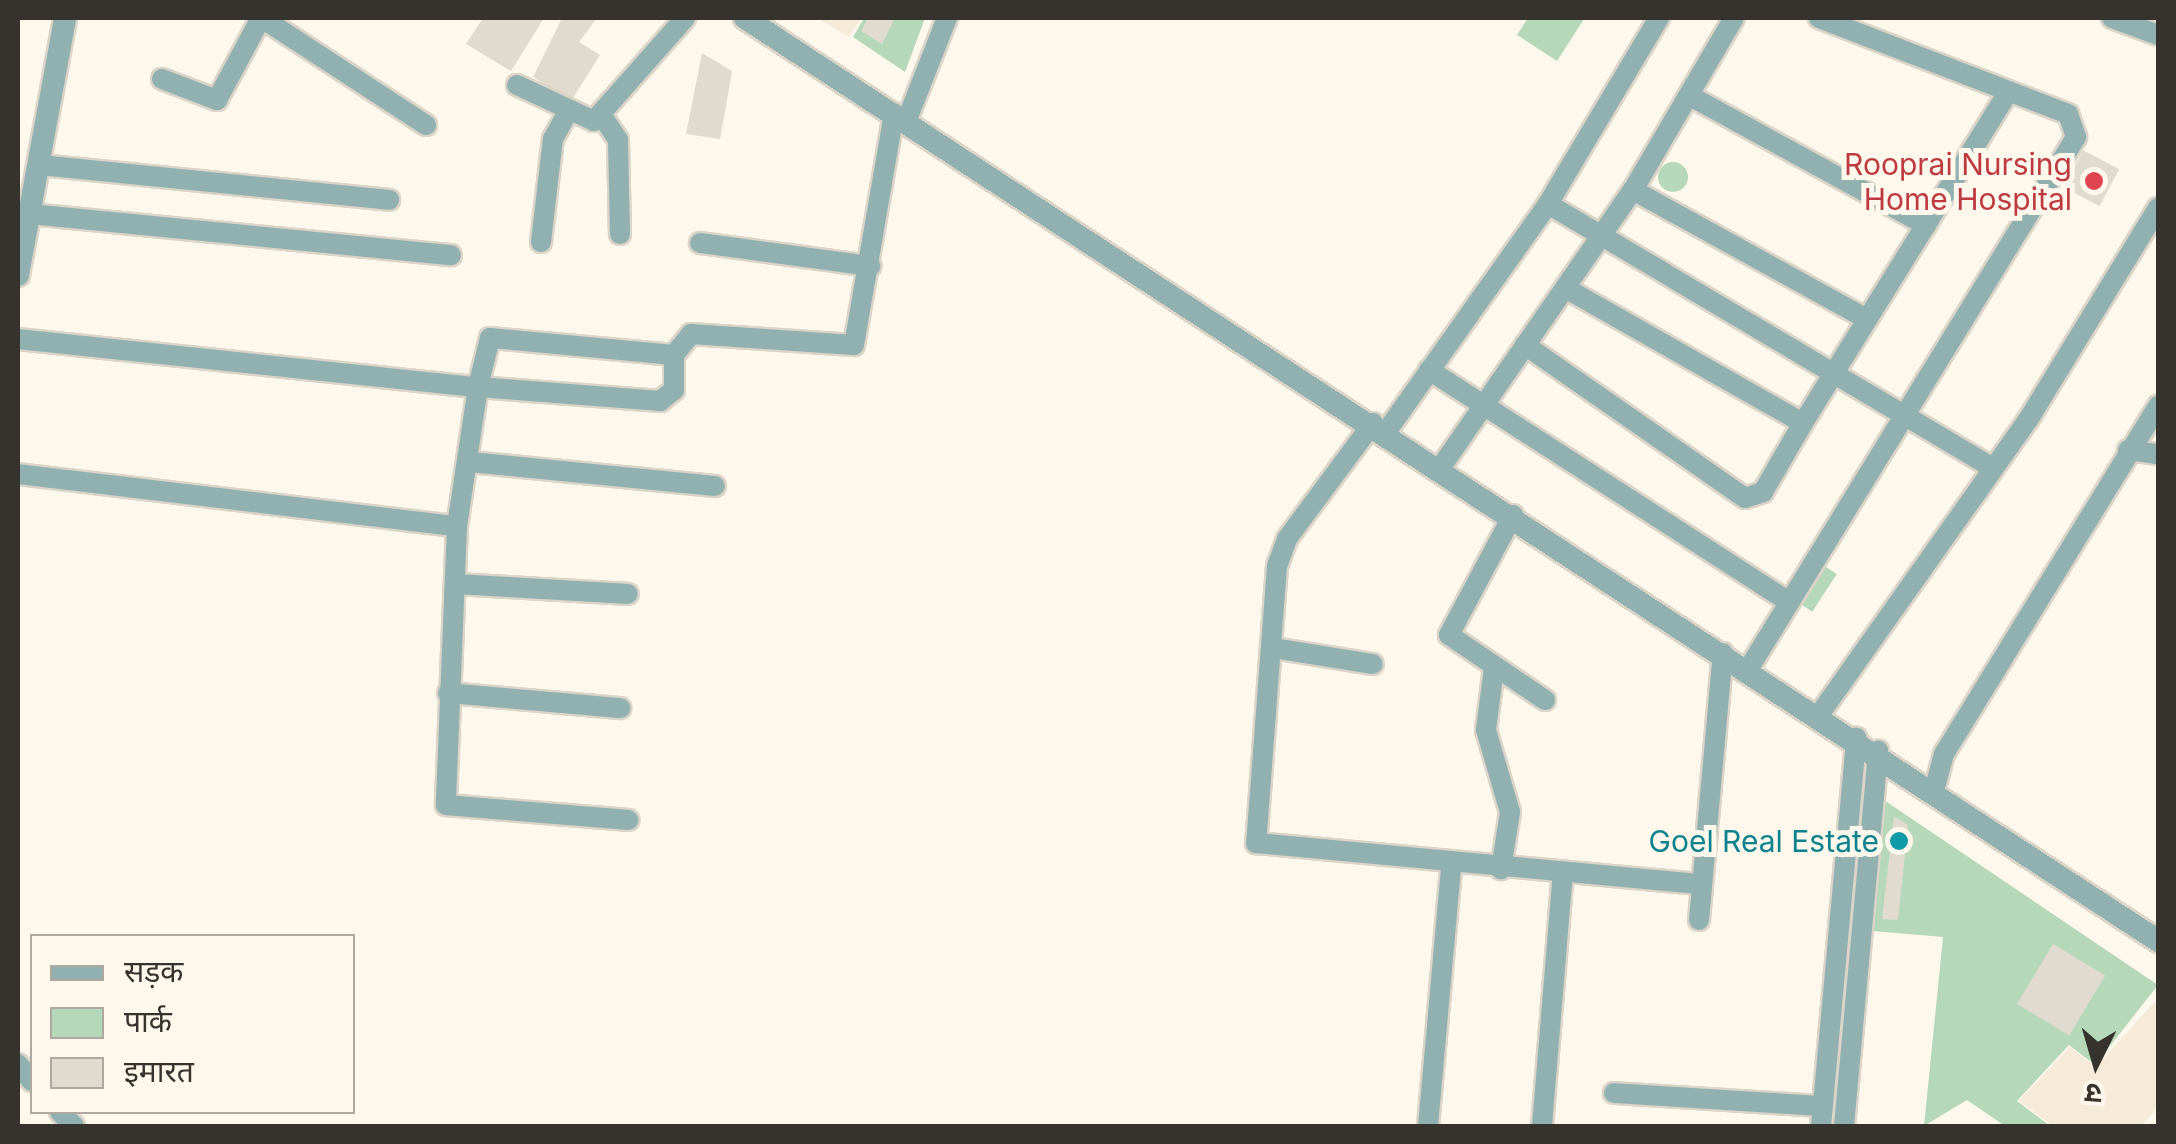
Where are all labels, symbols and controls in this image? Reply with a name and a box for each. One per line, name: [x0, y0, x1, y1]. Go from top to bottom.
place label: Rooprai Nursing Home Hospital: [1844, 146, 2072, 216]
marker: Rooprai Nursing Home Hospital: [2081, 168, 2107, 194]
place label: Goel Real Estate: [1649, 823, 1879, 859]
marker: Goel Real Estate: [1888, 830, 1910, 852]
legend: [30, 934, 355, 1114]
text: सड़क: [124, 953, 183, 989]
text: पार्क: [124, 1003, 172, 1039]
north arrow: [2046, 1014, 2146, 1114]
text: इमारत: [124, 1053, 194, 1089]
text: उ: [2084, 1076, 2103, 1112]

